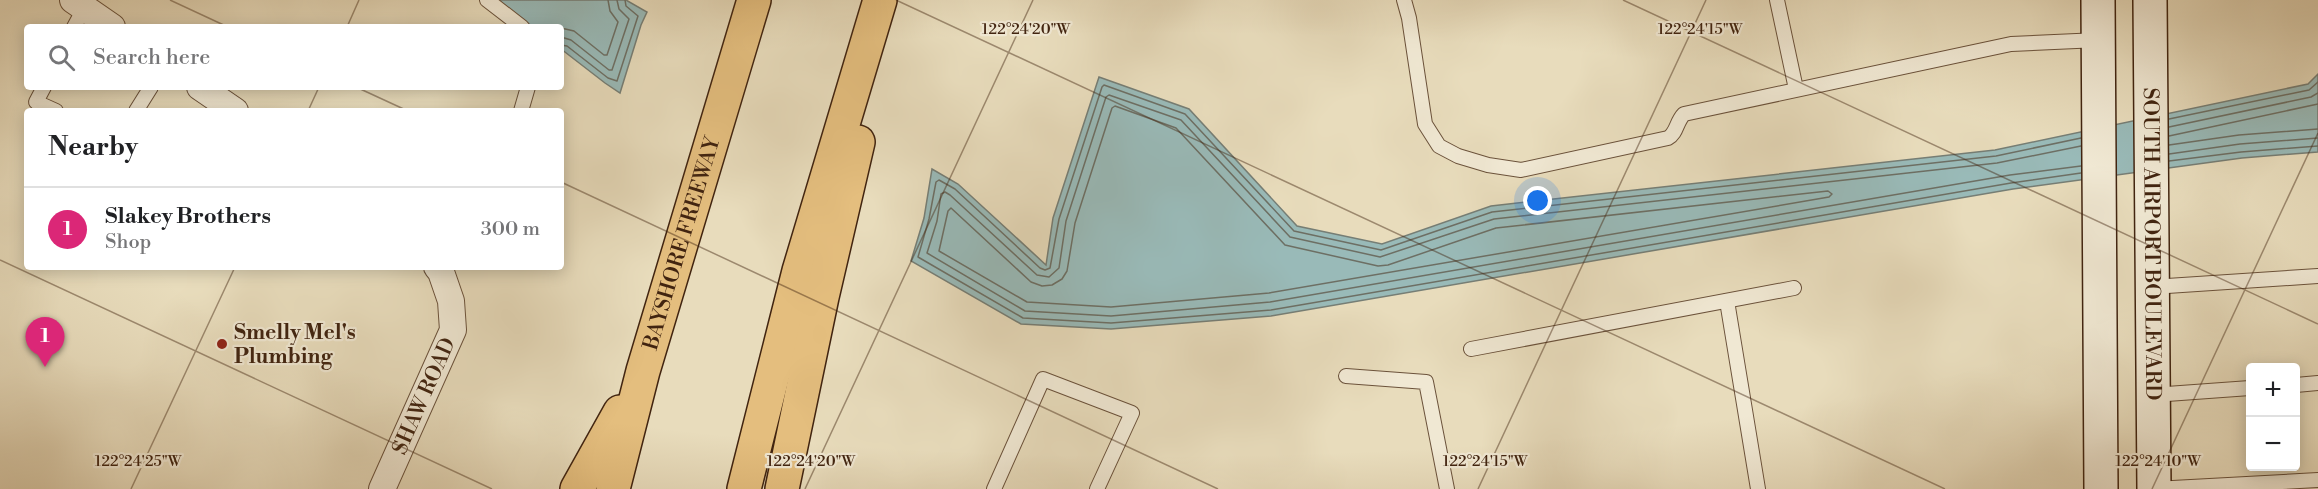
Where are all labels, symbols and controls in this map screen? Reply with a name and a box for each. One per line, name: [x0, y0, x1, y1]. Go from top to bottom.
text: 122°24'20"W: [982, 20, 1071, 39]
text: 122°24'15"W: [1658, 20, 1743, 39]
search box: [24, 24, 564, 90]
icon: search: [45, 41, 78, 74]
text: Search here: [93, 44, 210, 71]
street label: SOUTH AIRPORT BOULEVARD: [2137, 87, 2165, 401]
text: Nearby: [48, 131, 138, 163]
street label: BAYSHORE FREEWAY: [638, 133, 727, 354]
your location: [1523, 186, 1552, 215]
text: Slakey Brothers: [105, 203, 271, 230]
text: 1: [63, 217, 72, 242]
text: 300 m: [481, 217, 540, 242]
text: Shop: [105, 230, 151, 255]
pin: 1: [26, 318, 64, 367]
place label: Smelly Mel's Plumbing: [234, 320, 356, 370]
street label: SHAW ROAD: [387, 334, 462, 459]
marker: Smelly Mel's Plumbing: [215, 337, 229, 351]
map controls: [2246, 363, 2300, 471]
button: +: [2246, 363, 2300, 417]
button: −: [2246, 417, 2300, 471]
text: 122°24'25"W: [95, 452, 182, 471]
text: 122°24'20"W: [767, 452, 856, 471]
text: 122°24'15"W: [1443, 452, 1528, 471]
text: 122°24'10"W: [2115, 452, 2201, 471]

